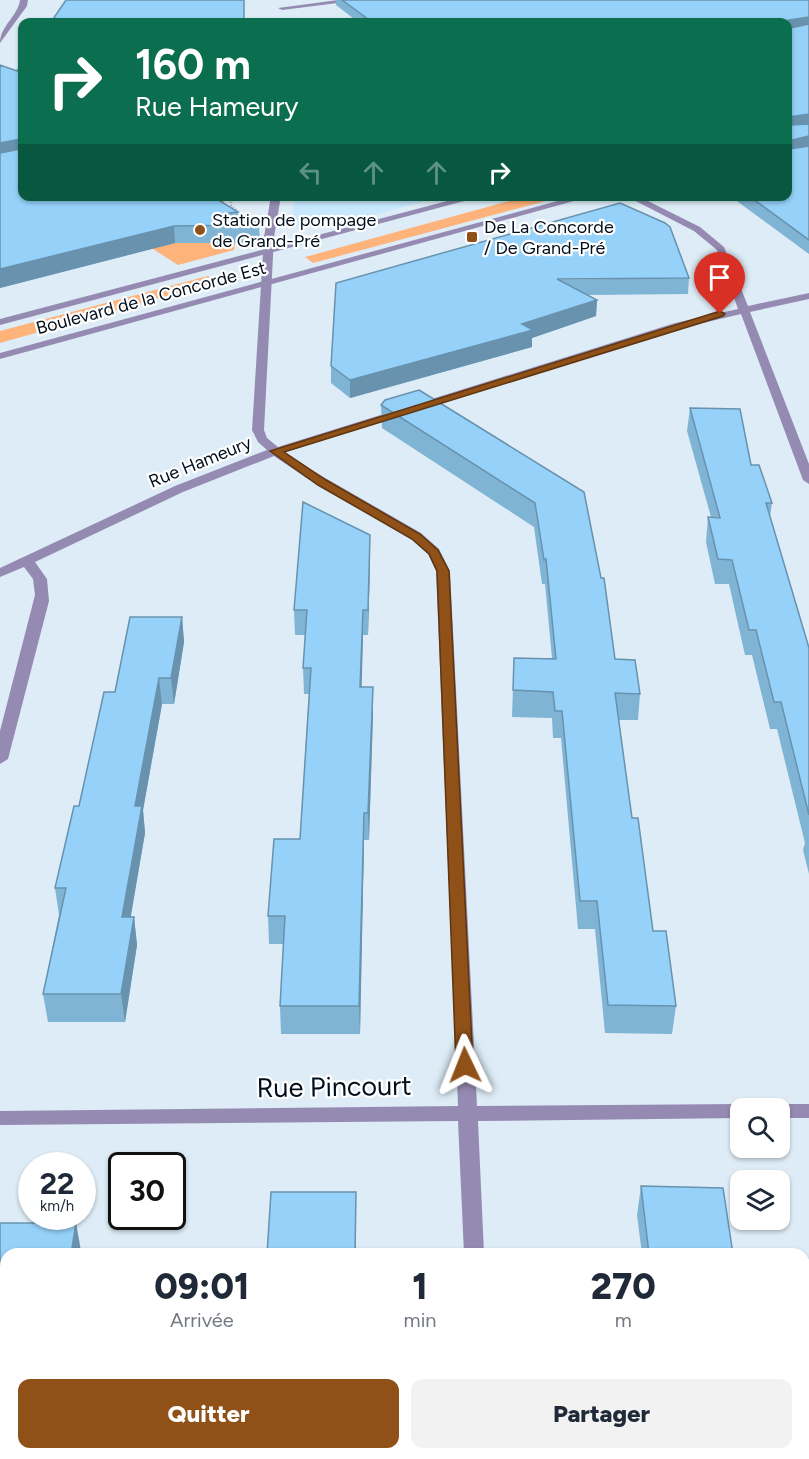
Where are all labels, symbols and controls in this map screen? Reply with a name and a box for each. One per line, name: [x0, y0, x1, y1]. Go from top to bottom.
text: 160 m: [135, 39, 251, 90]
icon: right: [36, 42, 114, 120]
text: Rue Hameury: [135, 90, 299, 123]
icon: left: [294, 156, 327, 189]
icon: ahead: [357, 156, 390, 189]
icon: ahead: [420, 156, 453, 189]
icon: right: [483, 156, 516, 189]
place label: Station de pompage de Grand-Pré: [212, 209, 377, 252]
place label: De La Concorde / De Grand-Pré: [484, 216, 614, 259]
marker: Station de pompage de Grand-Pré: [193, 223, 207, 237]
marker: De La Concorde / De Grand-Pré: [465, 230, 479, 244]
pin: [694, 252, 745, 314]
street label: Boulevard de la Concorde Est: [34, 257, 269, 339]
icon: arrive: [703, 261, 736, 294]
street label: Rue Hameury: [145, 431, 255, 493]
position arrow: [433, 1033, 497, 1097]
street label: Rue Pincourt: [256, 1069, 412, 1104]
map controls: [730, 1098, 790, 1230]
button: search: [730, 1098, 790, 1158]
speed limit sign: 30: [108, 1152, 186, 1230]
text: 22: [40, 1165, 74, 1202]
button: layers: [730, 1170, 790, 1230]
text: km/h: [40, 1197, 74, 1215]
text: 09:01: [154, 1265, 249, 1308]
text: 1: [412, 1265, 428, 1308]
text: 270: [591, 1265, 656, 1308]
text: Arrivée: [170, 1308, 234, 1332]
text: min: [404, 1308, 436, 1332]
text: m: [615, 1308, 632, 1332]
button: Quitter: [18, 1379, 399, 1448]
button: Partager: [411, 1379, 792, 1448]

